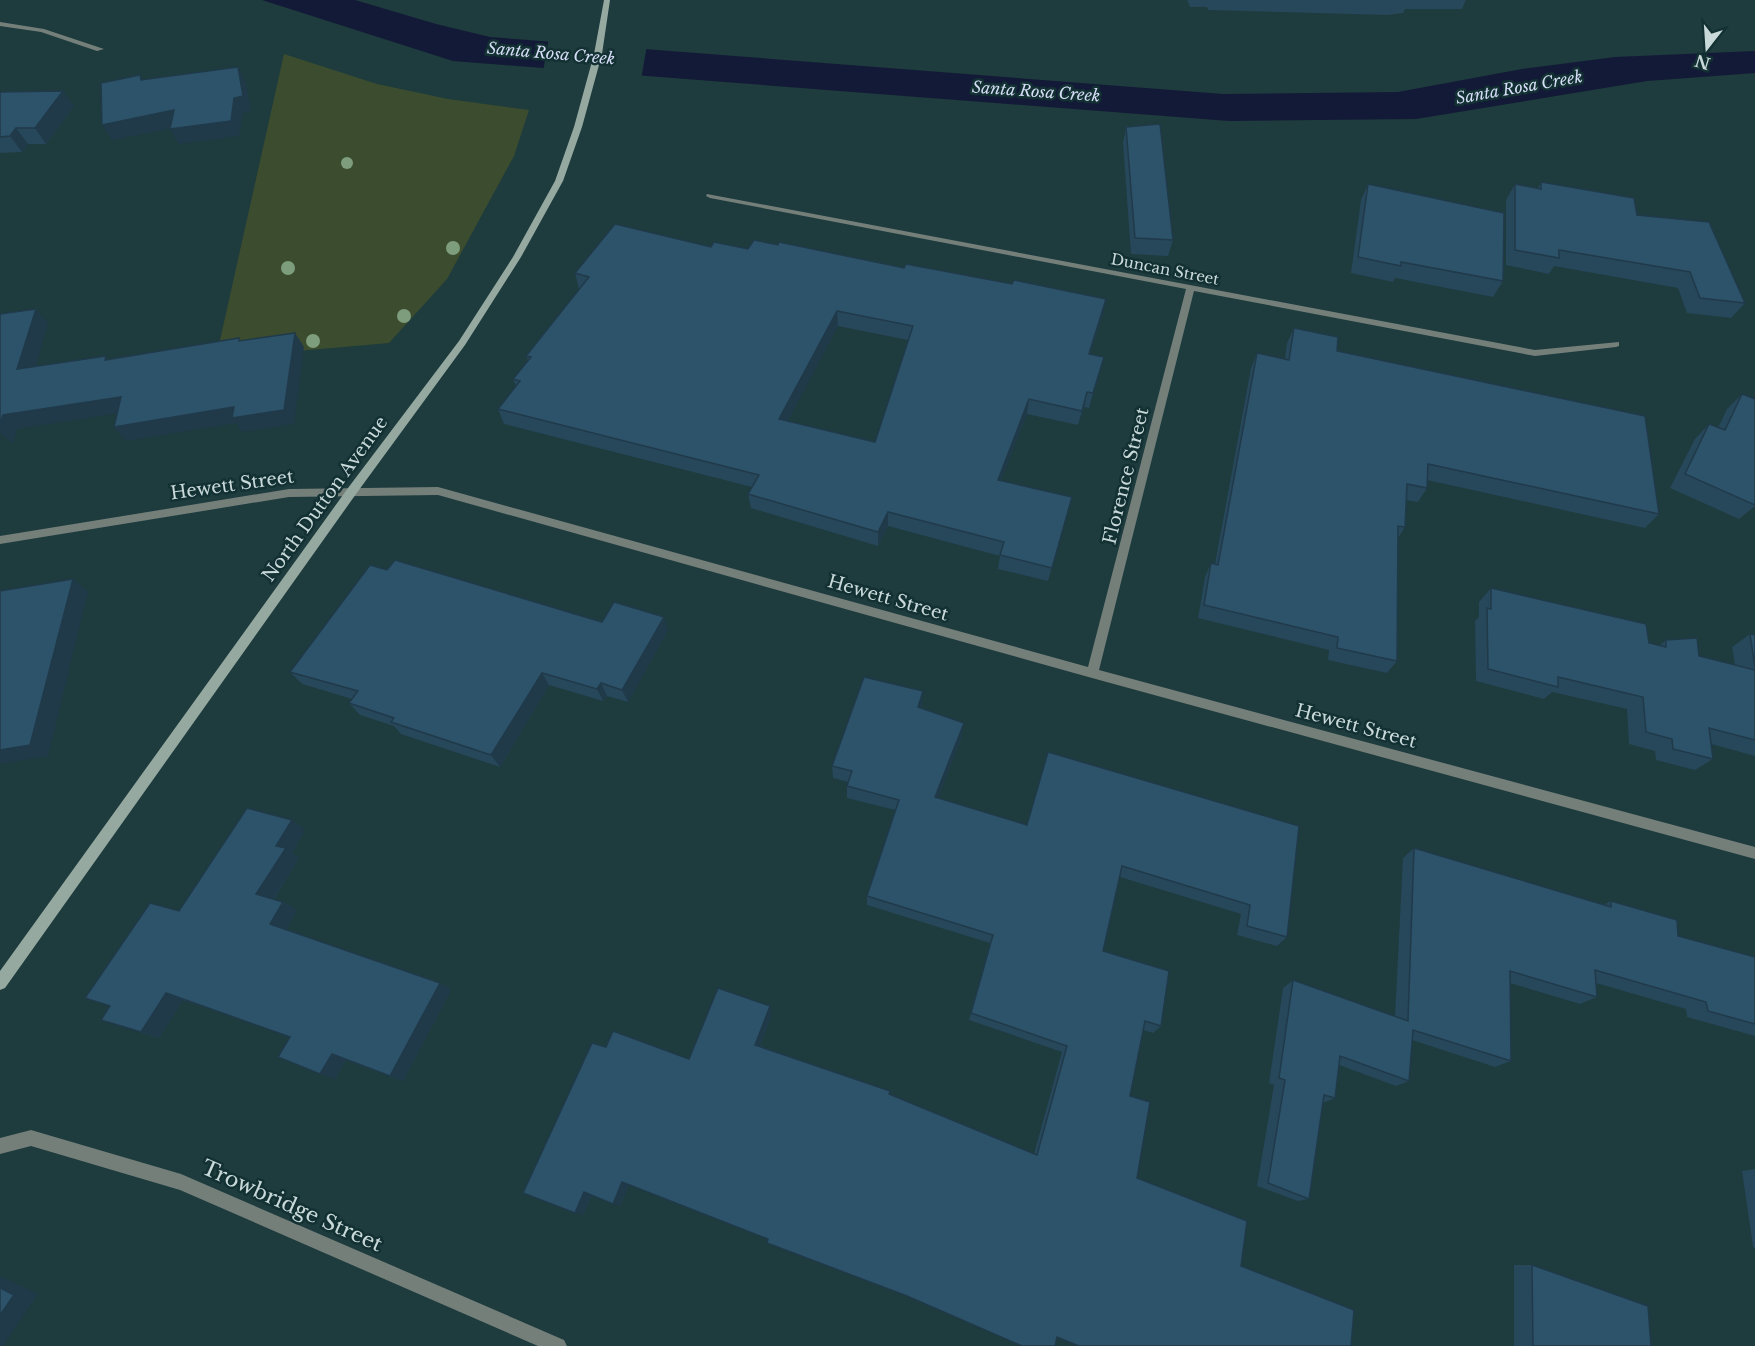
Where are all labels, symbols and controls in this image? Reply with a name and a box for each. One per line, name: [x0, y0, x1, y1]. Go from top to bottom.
north arrow: [1677, 18, 1737, 78]
water label: Santa Rosa Creek: [486, 37, 616, 69]
text: N: [1692, 51, 1713, 74]
water label: Santa Rosa Creek: [1454, 66, 1584, 108]
water label: Santa Rosa Creek: [971, 77, 1101, 105]
street label: Duncan Street: [1109, 249, 1221, 289]
street label: Florence Street: [1098, 405, 1154, 547]
street label: North Dutton Avenue: [258, 412, 392, 586]
street label: Hewett Street: [169, 465, 295, 505]
street label: Hewett Street: [825, 570, 951, 626]
street label: Hewett Street: [1293, 699, 1419, 753]
street label: Trowbridge Street: [198, 1154, 386, 1258]

